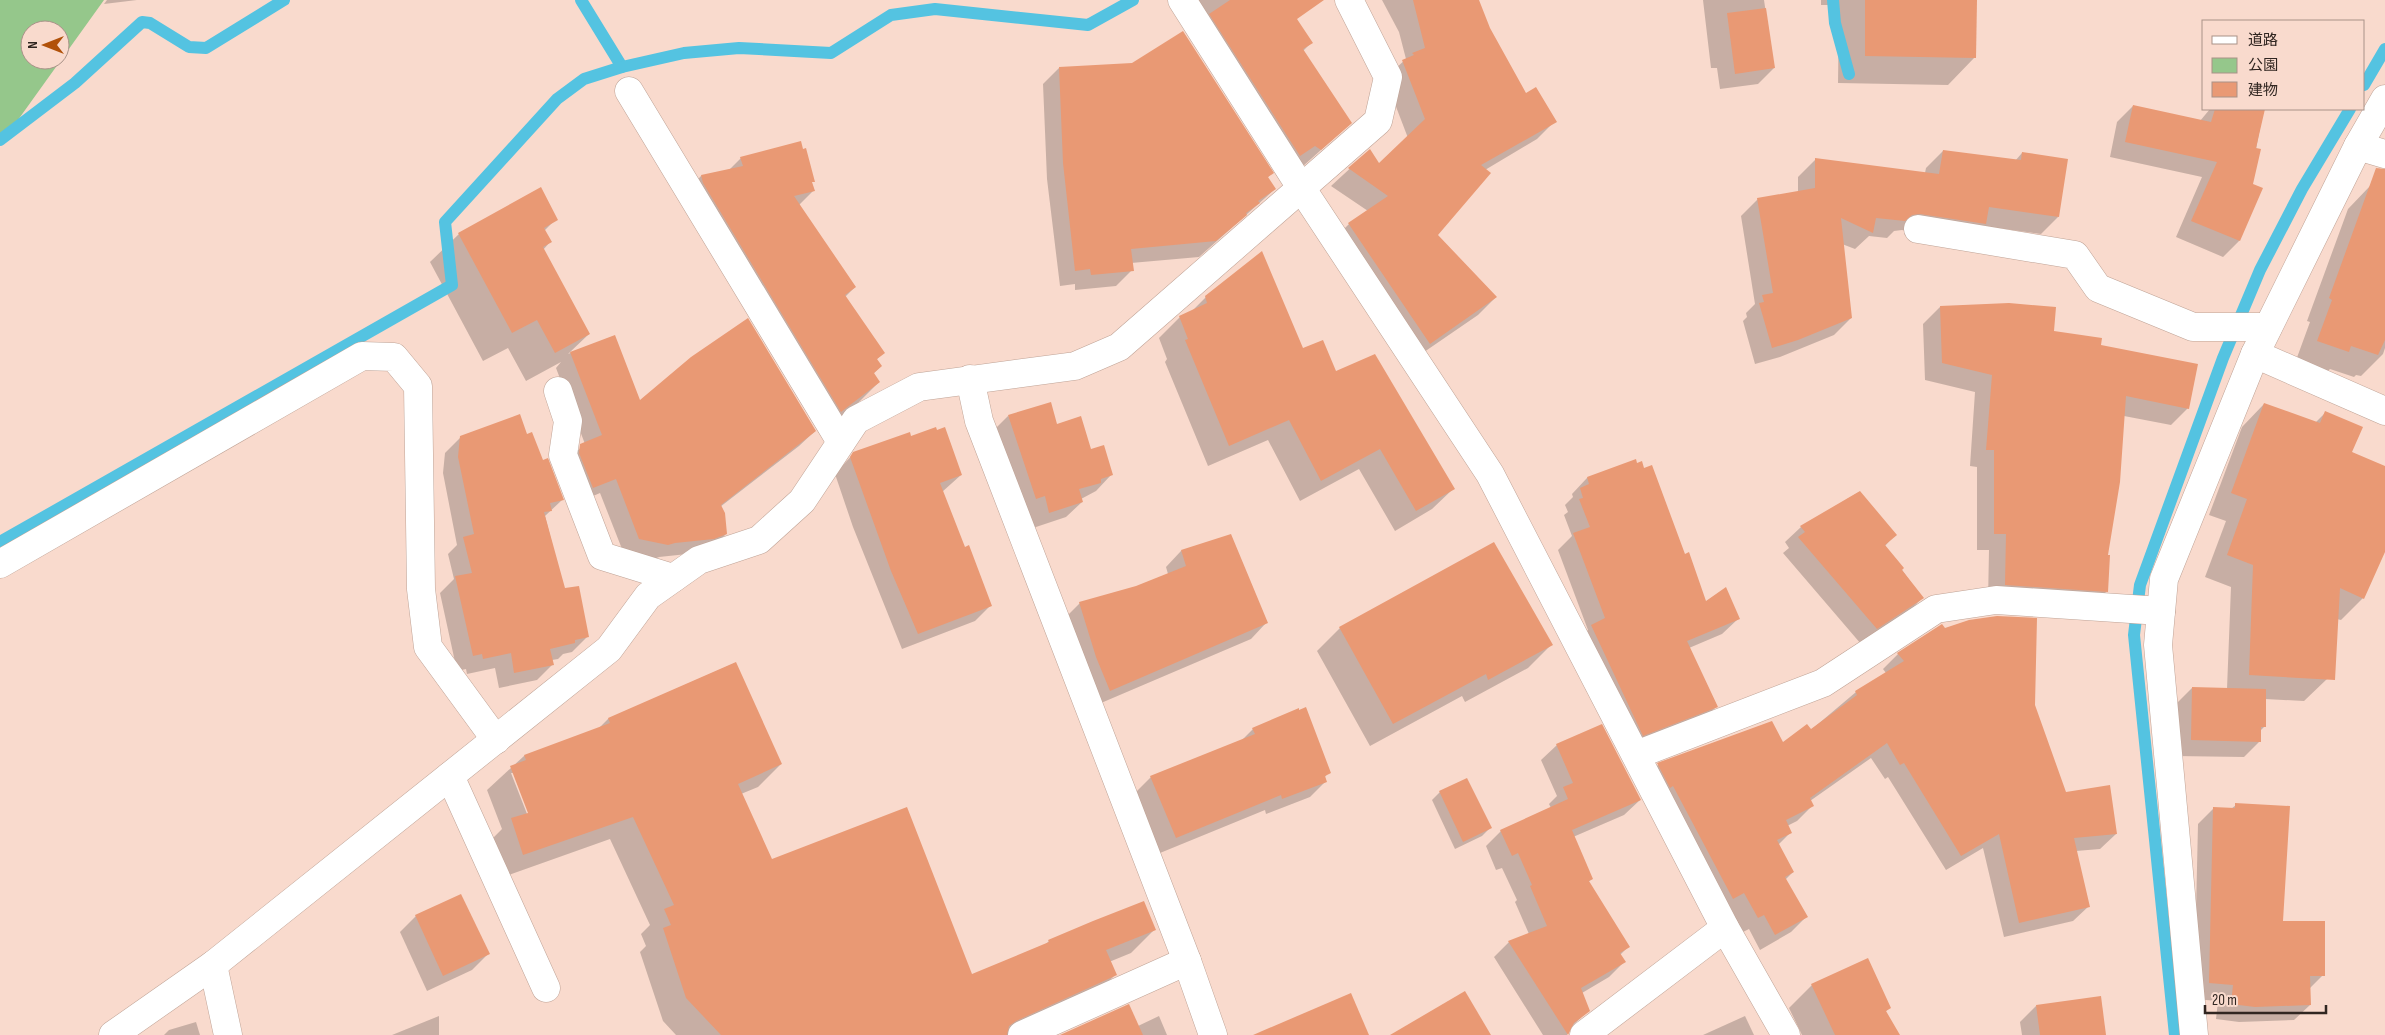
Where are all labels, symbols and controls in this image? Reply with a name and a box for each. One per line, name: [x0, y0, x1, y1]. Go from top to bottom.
north arrow: [20, 20, 70, 70]
legend: [2202, 20, 2365, 110]
text: 道路: [2248, 31, 2278, 50]
text: N: [24, 41, 41, 49]
text: 公園: [2248, 56, 2278, 75]
text: 建物: [2248, 81, 2278, 100]
scale bar: [2205, 982, 2326, 1014]
text: 20 m: [2212, 991, 2237, 1010]

